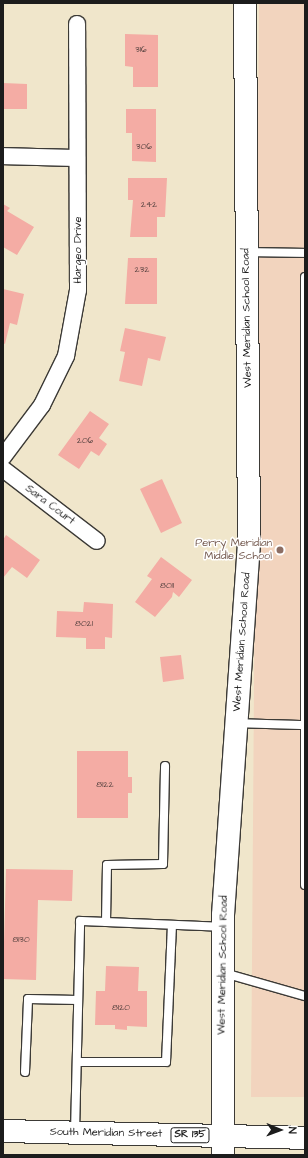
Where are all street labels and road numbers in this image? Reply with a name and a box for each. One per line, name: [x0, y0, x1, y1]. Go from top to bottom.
street label: Hargeo Drive: [71, 216, 85, 284]
street label: West Meridian School Road: [239, 248, 255, 388]
street label: Sara Court: [23, 482, 77, 528]
street label: West Meridian School Road: [231, 572, 253, 712]
street label: West Meridian School Road: [215, 895, 231, 1035]
street label: South Meridian Street: [50, 1125, 162, 1141]
road number: SR 135: [170, 1127, 210, 1143]

